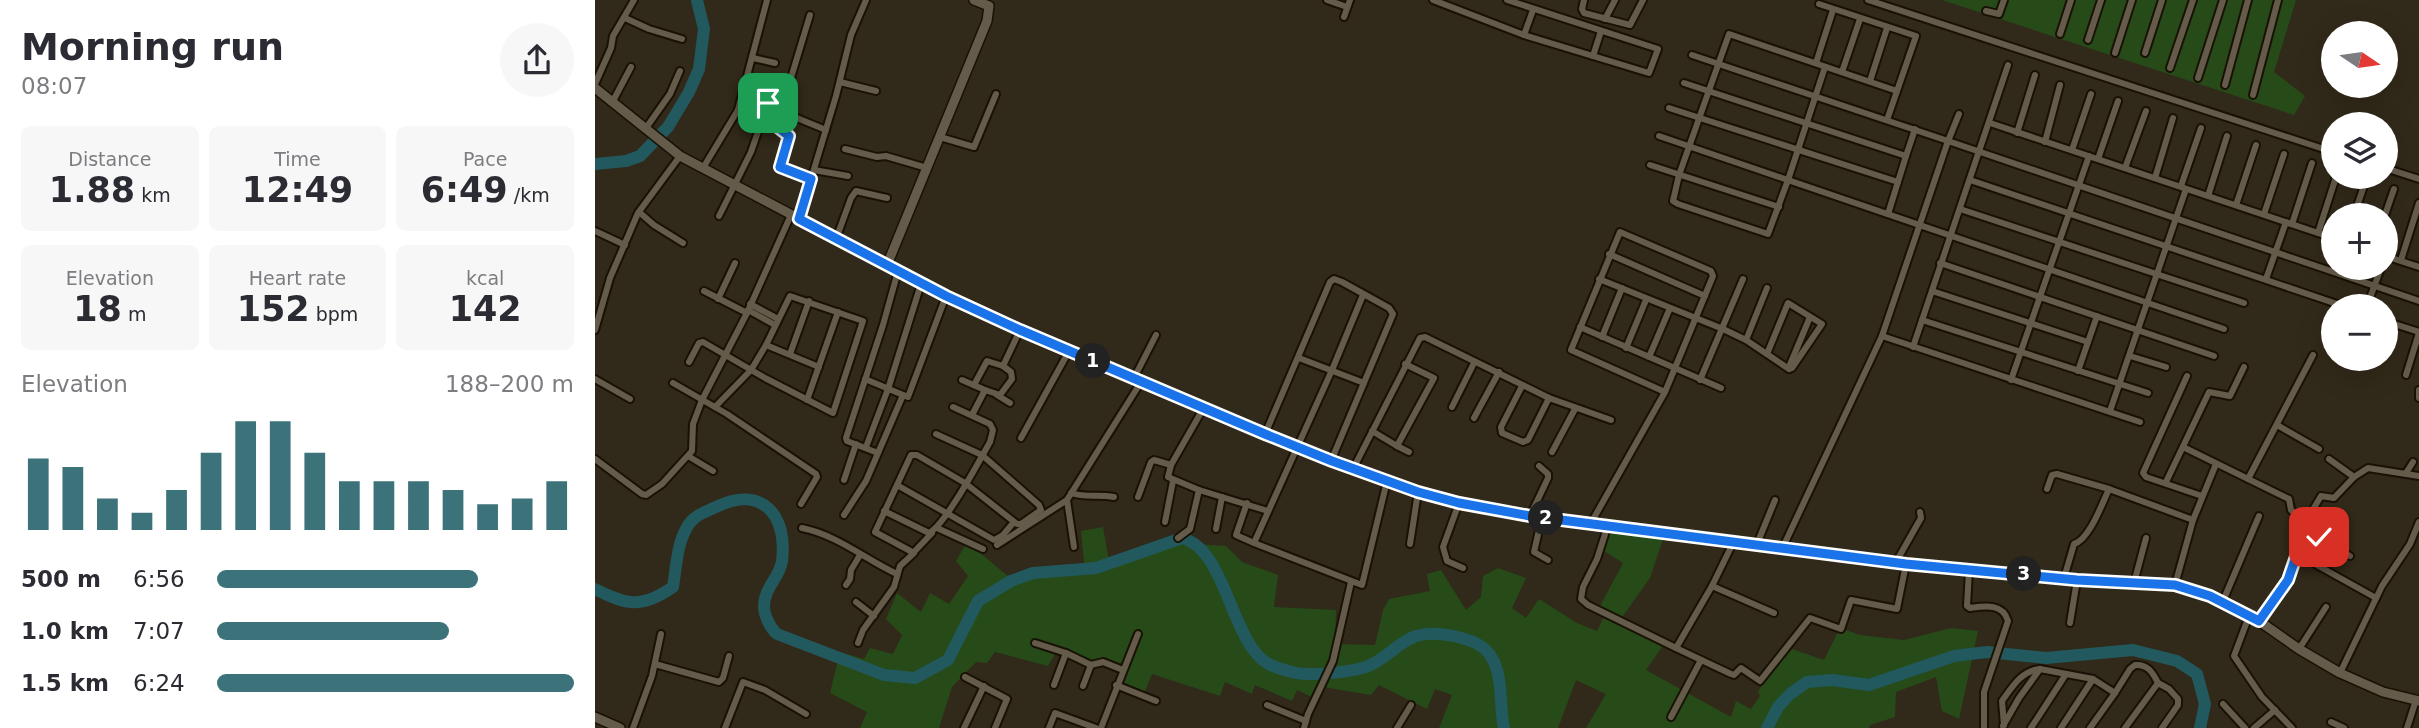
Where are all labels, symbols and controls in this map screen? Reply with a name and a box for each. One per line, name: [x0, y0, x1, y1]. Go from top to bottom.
north arrow: [2321, 21, 2397, 98]
map controls: [2321, 21, 2398, 371]
button: share: [500, 23, 574, 97]
text: Morning run: [21, 25, 284, 69]
text: 08:07: [21, 73, 87, 99]
pin: [738, 73, 798, 133]
icon: arrive: [749, 84, 787, 122]
button: layers: [2321, 112, 2398, 189]
text: Distance: [68, 148, 151, 170]
text: Time: [274, 148, 321, 170]
text: Pace: [463, 148, 507, 170]
text: 1.88: [49, 170, 135, 210]
text: 12:49: [242, 170, 353, 210]
text: 6:49: [421, 170, 508, 210]
text: km: [135, 184, 171, 206]
text: /km: [508, 184, 550, 206]
button: +: [2321, 203, 2398, 280]
text: Elevation: [66, 267, 154, 289]
text: Heart rate: [249, 267, 346, 289]
text: kcal: [466, 267, 504, 289]
text: 18: [73, 289, 122, 329]
text: 152: [237, 289, 310, 329]
text: 142: [449, 289, 522, 329]
button: −: [2321, 294, 2398, 371]
text: m: [122, 303, 146, 325]
text: bpm: [310, 303, 358, 325]
pin: 1: [1075, 344, 1111, 378]
text: 1: [1086, 349, 1099, 371]
text: Elevation: [21, 371, 128, 397]
text: 188–200 m: [445, 371, 574, 397]
pin: 2: [1529, 500, 1563, 536]
text: 2: [1539, 506, 1552, 528]
pin: [2289, 507, 2349, 567]
icon: check: [2300, 518, 2338, 556]
pin: 3: [2007, 556, 2041, 592]
text: 3: [2017, 562, 2030, 584]
text: 500 m: [21, 566, 101, 592]
text: 6:56: [133, 566, 185, 592]
text: 1.0 km: [21, 618, 109, 644]
text: 7:07: [133, 618, 185, 644]
text: 1.5 km: [21, 670, 109, 696]
text: 6:24: [133, 670, 185, 696]

